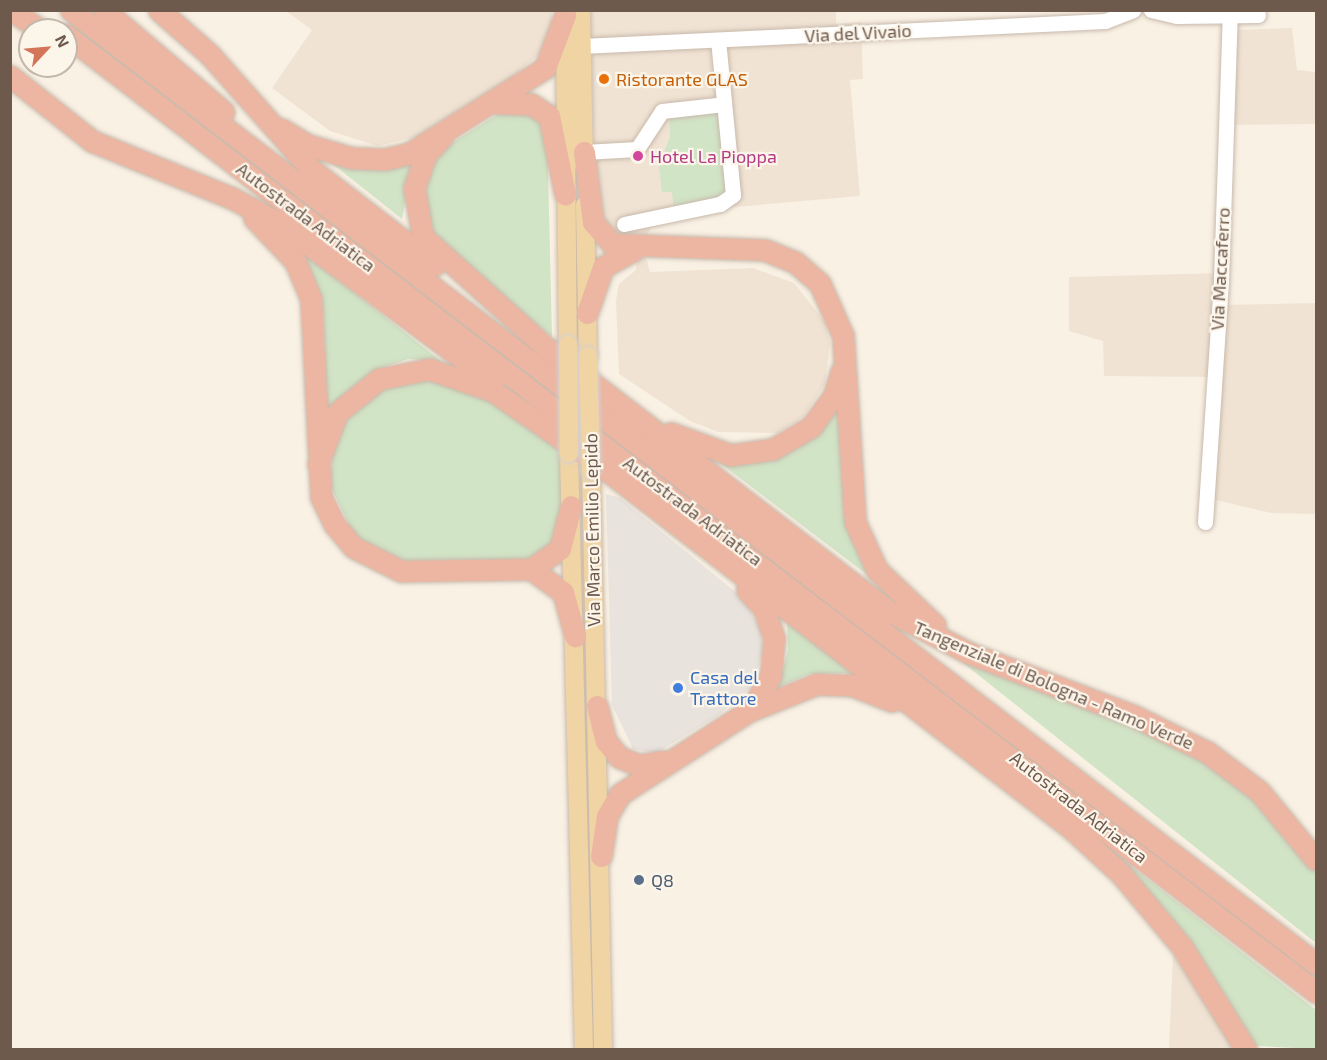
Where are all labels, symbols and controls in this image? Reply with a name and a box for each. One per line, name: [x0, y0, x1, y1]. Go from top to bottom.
north arrow: [18, 18, 78, 78]
street label: Via del Vivaio: [803, 19, 913, 47]
text: N: [52, 31, 74, 50]
place label: Ristorante GLAS: [616, 68, 748, 90]
marker: Ristorante GLAS: [597, 72, 611, 86]
place label: Hotel La Pioppa: [650, 145, 777, 167]
marker: Hotel La Pioppa: [631, 149, 645, 163]
street label: Autostrada Adriatica: [232, 158, 380, 276]
street label: Via Maccaferro: [1206, 207, 1234, 331]
street label: Via Marco Emilio Lepido: [580, 433, 604, 627]
street label: Autostrada Adriatica: [619, 452, 767, 570]
street label: Tangenziale di Bologna - Ramo Verde: [911, 616, 1197, 754]
place label: Casa del Trattore: [690, 667, 759, 710]
marker: Casa del Trattore: [671, 681, 685, 695]
street label: Autostrada Adriatica: [1006, 746, 1152, 868]
place label: Q8: [651, 869, 674, 891]
marker: Q8: [632, 873, 646, 887]

